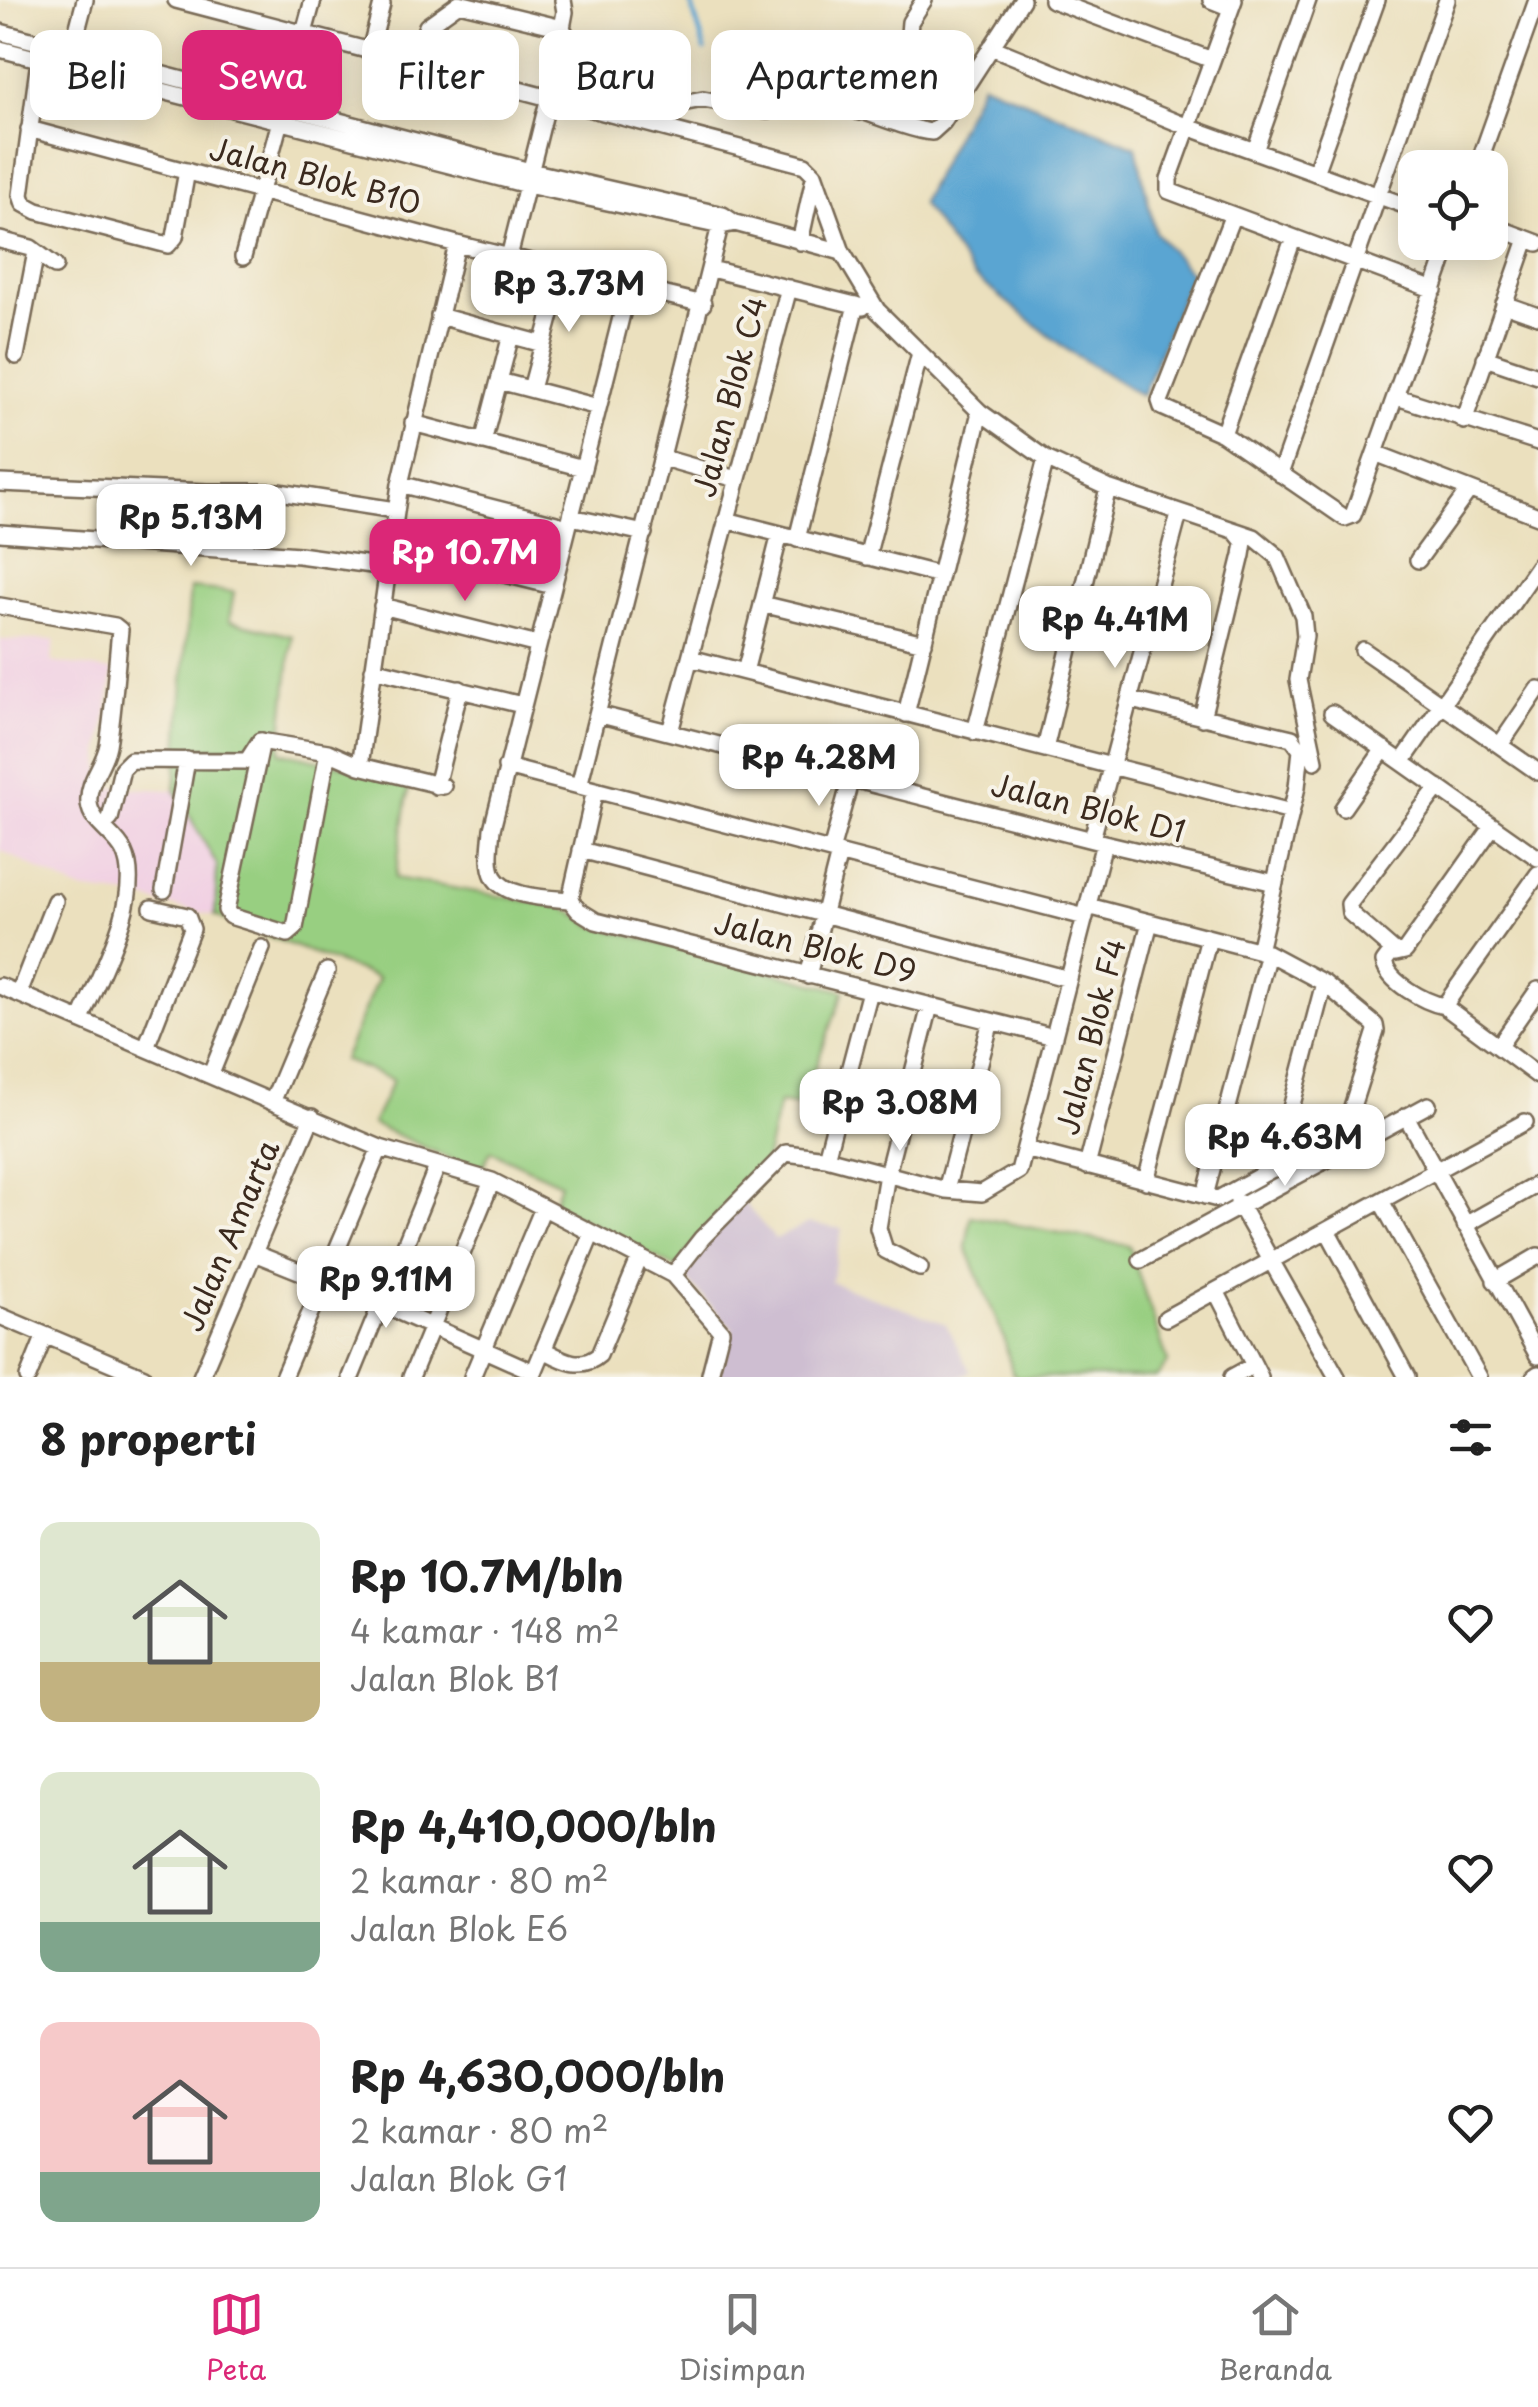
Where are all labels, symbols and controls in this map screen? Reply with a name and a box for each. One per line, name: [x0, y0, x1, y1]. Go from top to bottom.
chip: Beli: [30, 30, 162, 120]
chip: Sewa: [182, 30, 342, 120]
chip: Filter: [362, 30, 519, 120]
chip: Baru: [539, 30, 691, 120]
chip: Apartemen: [711, 30, 974, 120]
street label: Jalan Blok B10: [205, 125, 426, 224]
map controls: [1398, 150, 1508, 260]
button: locate: [1398, 150, 1508, 260]
pin: Rp 3.73M: [466, 250, 672, 335]
text: Rp 3.73M: [493, 258, 645, 306]
street label: Jalan Blok C4: [680, 291, 777, 502]
pin: Rp 5.13M: [88, 484, 294, 569]
text: Rp 5.13M: [119, 492, 263, 540]
pin: Rp 10.7M: [362, 519, 568, 604]
text: Rp 10.7M: [391, 527, 539, 575]
pin: Rp 4.41M: [1012, 586, 1218, 671]
text: Rp 4.41M: [1041, 594, 1189, 642]
pin: Rp 4.28M: [716, 724, 922, 809]
text: Rp 4.28M: [741, 732, 897, 780]
street label: Jalan Blok D1: [987, 761, 1190, 852]
street label: Jalan Blok D9: [710, 899, 921, 992]
street label: Jalan Blok F4: [1043, 934, 1136, 1139]
pin: Rp 3.08M: [797, 1069, 1003, 1154]
text: Rp 3.08M: [822, 1077, 978, 1125]
pin: Rp 4.63M: [1182, 1104, 1388, 1189]
text: Rp 4.63M: [1207, 1112, 1363, 1160]
street label: Jalan Amarta: [168, 1132, 289, 1338]
pin: Rp 9.11M: [283, 1246, 489, 1331]
text: Rp 9.11M: [319, 1254, 453, 1302]
text: 8 properti: [40, 1406, 257, 1469]
icon: filters: [1443, 1410, 1498, 1465]
text: Rp 10.7M/bln: [350, 1543, 624, 1606]
icon: home: [120, 1562, 240, 1682]
icon: heart: [1443, 1595, 1498, 1650]
text: 4 kamar · 148 m²: [350, 1606, 620, 1654]
text: Jalan Blok B1: [350, 1654, 560, 1702]
text: Rp 4,410,000/bln: [350, 1793, 717, 1856]
icon: home: [120, 1812, 240, 1932]
icon: heart: [1443, 1845, 1498, 1900]
text: 2 kamar · 80 m²: [350, 1856, 609, 1904]
text: Jalan Blok E6: [350, 1904, 568, 1952]
text: Rp 4,630,000/bln: [350, 2043, 725, 2106]
icon: home: [120, 2062, 240, 2182]
icon: heart: [1443, 2095, 1498, 2150]
text: 2 kamar · 80 m²: [350, 2106, 609, 2154]
text: Jalan Blok G1: [350, 2154, 568, 2202]
tab: Peta: [206, 2287, 266, 2390]
tab: Disimpan: [678, 2287, 806, 2390]
tab: Beranda: [1218, 2287, 1332, 2390]

